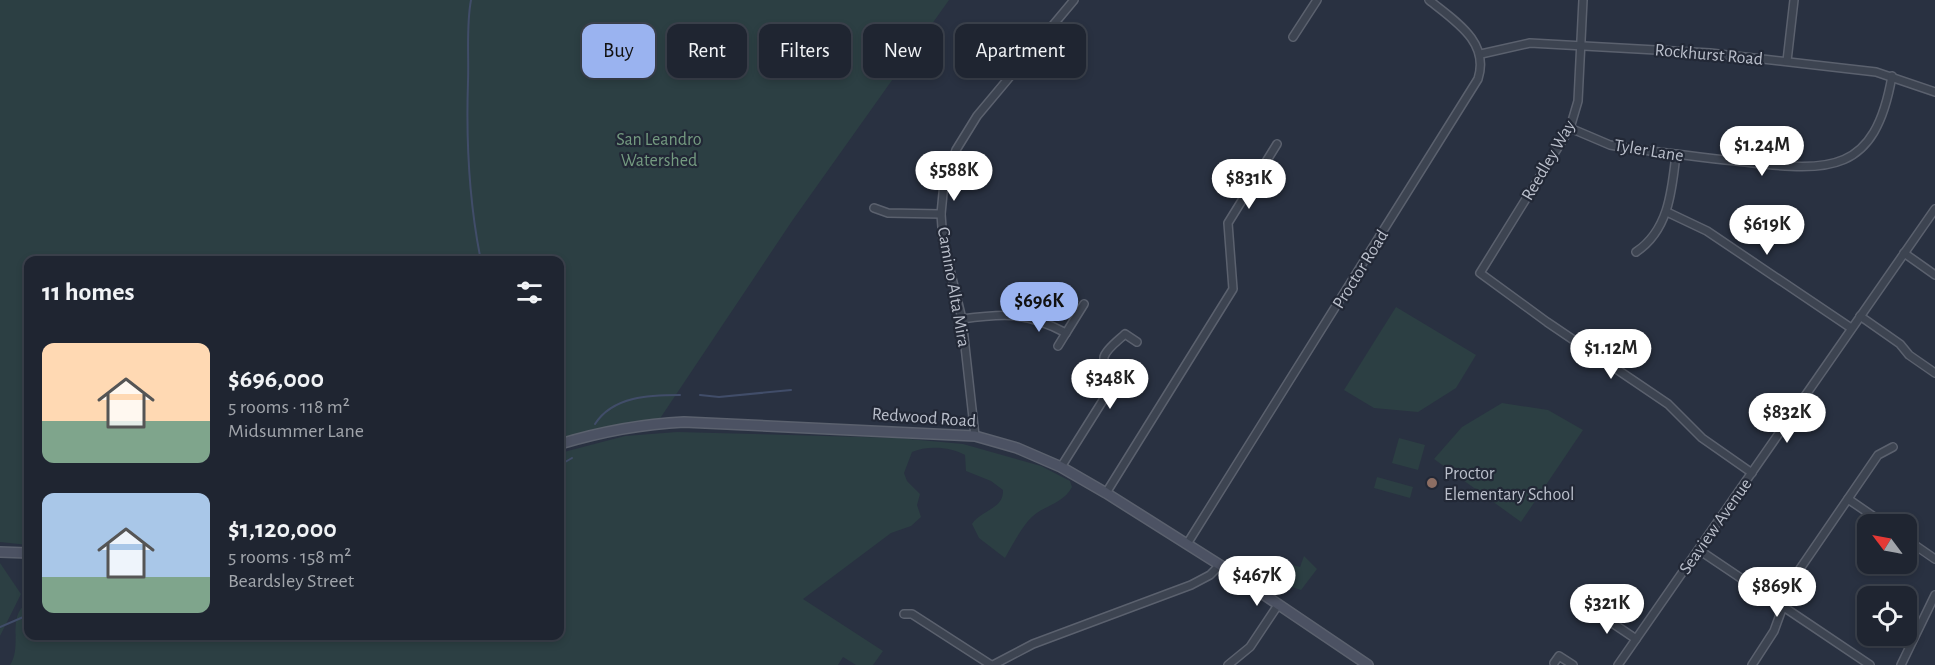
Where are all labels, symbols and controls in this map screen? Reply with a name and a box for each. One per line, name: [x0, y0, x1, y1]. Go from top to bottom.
chip: Buy: [582, 24, 655, 78]
chip: Rent: [667, 24, 747, 78]
chip: Filters: [759, 24, 851, 78]
chip: New: [863, 24, 943, 78]
chip: Apartment: [955, 24, 1086, 78]
street label: Rockhurst Road: [1654, 41, 1764, 69]
street label: Reedley Way: [1519, 117, 1579, 204]
pin: $1.24M: [1713, 126, 1811, 177]
park label: San Leandro Watershed: [616, 131, 702, 170]
text: $1.24M: [1734, 135, 1790, 155]
street label: Tyler Lane: [1613, 137, 1685, 165]
pin: $588K: [912, 151, 996, 202]
pin: $831K: [1207, 159, 1291, 210]
text: $588K: [929, 160, 979, 180]
text: $831K: [1226, 168, 1272, 188]
pin: $619K: [1725, 205, 1809, 256]
text: $619K: [1743, 214, 1791, 234]
street label: Camino Alta Mira: [934, 226, 972, 349]
street label: Proctor Road: [1330, 227, 1392, 312]
icon: filters: [513, 276, 546, 309]
text: 11 homes: [42, 279, 134, 305]
pin: $696K: [997, 282, 1081, 333]
text: $696K: [1014, 291, 1064, 311]
pin: $1.12M: [1562, 329, 1660, 380]
text: $1.12M: [1584, 338, 1638, 358]
pin: $348K: [1068, 359, 1152, 410]
text: $696,000: [228, 366, 324, 392]
icon: home: [90, 367, 162, 439]
text: $348K: [1085, 368, 1135, 388]
pin: $832K: [1745, 393, 1829, 444]
text: 5 rooms · 118 m²: [228, 397, 350, 417]
text: $832K: [1763, 402, 1811, 422]
street label: Redwood Road: [871, 405, 977, 431]
text: Midsummer Lane: [228, 421, 364, 441]
place label: Proctor Elementary School: [1444, 465, 1575, 504]
street label: Seaview Avenue: [1676, 475, 1755, 578]
marker: Proctor Elementary School: [1425, 476, 1439, 490]
north arrow: [1857, 514, 1917, 574]
map controls: [1857, 514, 1917, 646]
text: $1,120,000: [228, 516, 337, 542]
icon: home: [90, 517, 162, 589]
text: 5 rooms · 158 m²: [228, 547, 351, 567]
pin: $467K: [1215, 556, 1299, 607]
text: $467K: [1232, 565, 1282, 585]
pin: $869K: [1735, 567, 1819, 618]
text: Beardsley Street: [228, 571, 354, 591]
text: $869K: [1752, 576, 1802, 596]
pin: $321K: [1565, 584, 1649, 635]
button: locate: [1857, 586, 1917, 646]
text: $321K: [1584, 593, 1630, 613]

